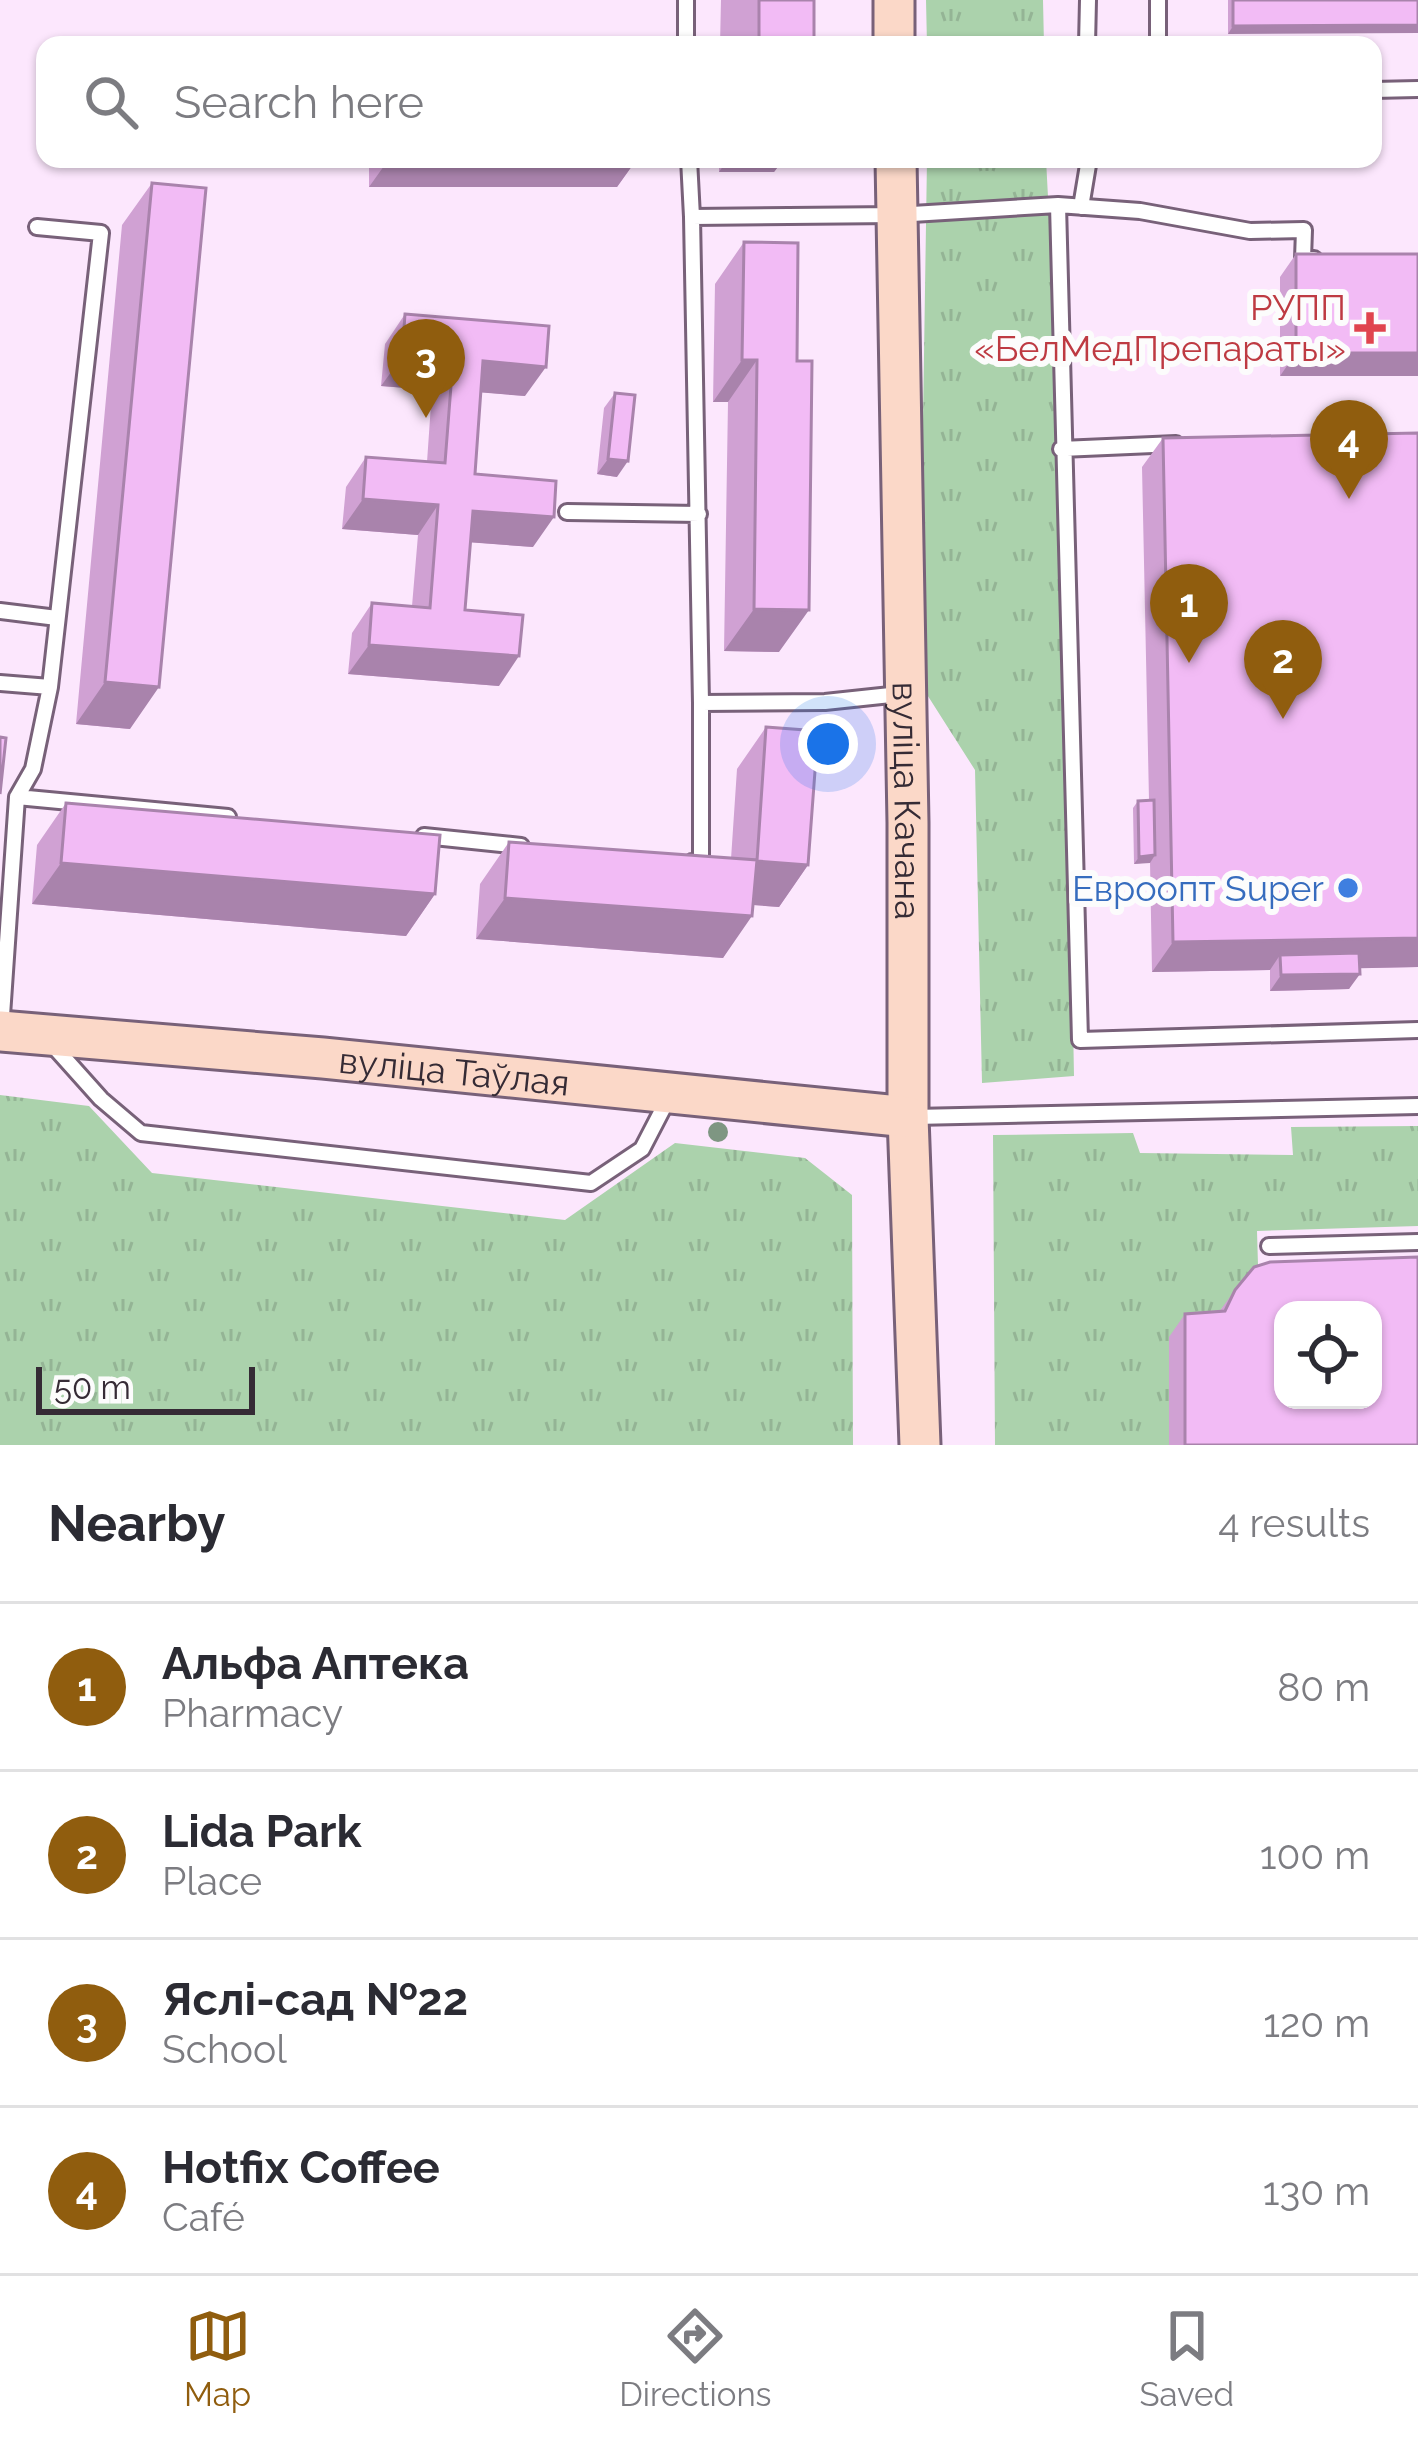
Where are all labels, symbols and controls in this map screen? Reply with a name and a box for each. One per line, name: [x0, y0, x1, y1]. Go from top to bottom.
search box: [36, 36, 1382, 168]
icon: search: [78, 69, 144, 135]
text: Search here: [174, 76, 424, 129]
place label: РУПП «БелМедПрепараты»: [974, 286, 1346, 369]
marker: РУПП «БелМедПрепараты»: [1357, 315, 1383, 341]
pin: 3: [387, 319, 465, 418]
pin: 4: [1310, 400, 1388, 499]
pin: 1: [1150, 564, 1228, 663]
pin: 2: [1244, 620, 1322, 719]
street label: вуліца Качана: [884, 681, 929, 920]
your location: [798, 714, 858, 774]
place label: Евроопт Super: [1072, 867, 1324, 909]
marker: Евроопт Super: [1335, 875, 1361, 901]
street label: вуліца Таўлая: [337, 1039, 571, 1104]
map controls: [1274, 1301, 1382, 1409]
button: locate: [1274, 1301, 1382, 1409]
scale bar: [36, 1361, 255, 1414]
text: 50 m: [54, 1368, 131, 1407]
text: Nearby: [48, 1493, 225, 1553]
text: 4 results: [1218, 1500, 1370, 1546]
text: Альфа Аптека: [162, 1637, 469, 1690]
text: 1: [77, 1664, 97, 1710]
text: 80 m: [1277, 1664, 1370, 1710]
text: Pharmacy: [162, 1690, 343, 1736]
text: Lida Park: [162, 1805, 362, 1858]
text: 2: [76, 1832, 98, 1878]
text: 100 m: [1260, 1832, 1370, 1878]
text: Place: [162, 1858, 262, 1904]
text: Яслі-сад №22: [162, 1973, 468, 2026]
text: 3: [76, 2000, 98, 2046]
text: 120 m: [1263, 2000, 1370, 2046]
text: School: [162, 2026, 287, 2072]
text: Hotfix Coffee: [162, 2141, 440, 2194]
text: 4: [76, 2168, 98, 2214]
text: 130 m: [1263, 2168, 1370, 2214]
text: Café: [162, 2194, 245, 2240]
tab: Map: [184, 2303, 251, 2414]
tab: Directions: [619, 2303, 772, 2414]
tab: Saved: [1140, 2303, 1234, 2414]

